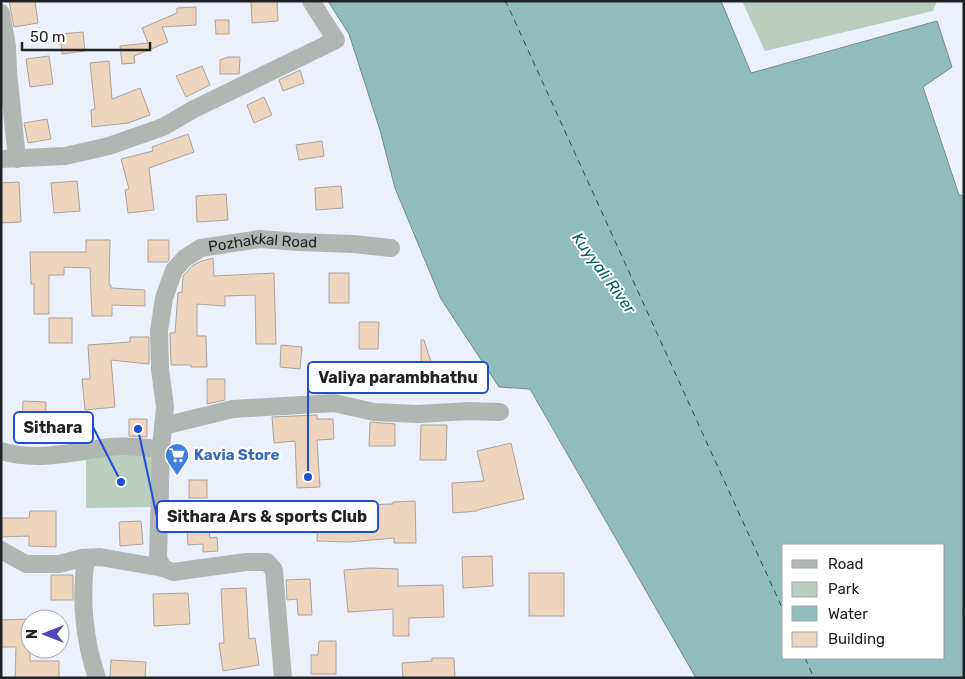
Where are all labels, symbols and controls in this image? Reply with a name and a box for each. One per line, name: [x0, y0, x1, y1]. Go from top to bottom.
scale bar: [22, 20, 150, 52]
text: 50 m: [30, 28, 65, 46]
water label: Kuyyali River: [568, 229, 640, 318]
street label: Pozhakkal Road: [207, 230, 318, 256]
callout: Valiya parambhathu: [308, 362, 488, 393]
text: Valiya parambhathu: [318, 368, 478, 387]
callout: Sithara: [14, 412, 93, 443]
text: Sithara: [23, 418, 83, 437]
supermarket icon: Kavia Store: [164, 442, 190, 476]
place label: Kavia Store: [194, 446, 280, 464]
callout: Sithara Ars & sports Club: [157, 501, 378, 532]
text: Sithara Ars & sports Club: [167, 507, 367, 526]
legend: [782, 544, 945, 659]
text: Road: [828, 555, 864, 573]
text: Park: [828, 580, 859, 598]
text: Water: [828, 605, 868, 623]
north arrow: [20, 609, 70, 659]
text: N: [24, 629, 41, 639]
text: Building: [828, 630, 885, 648]

